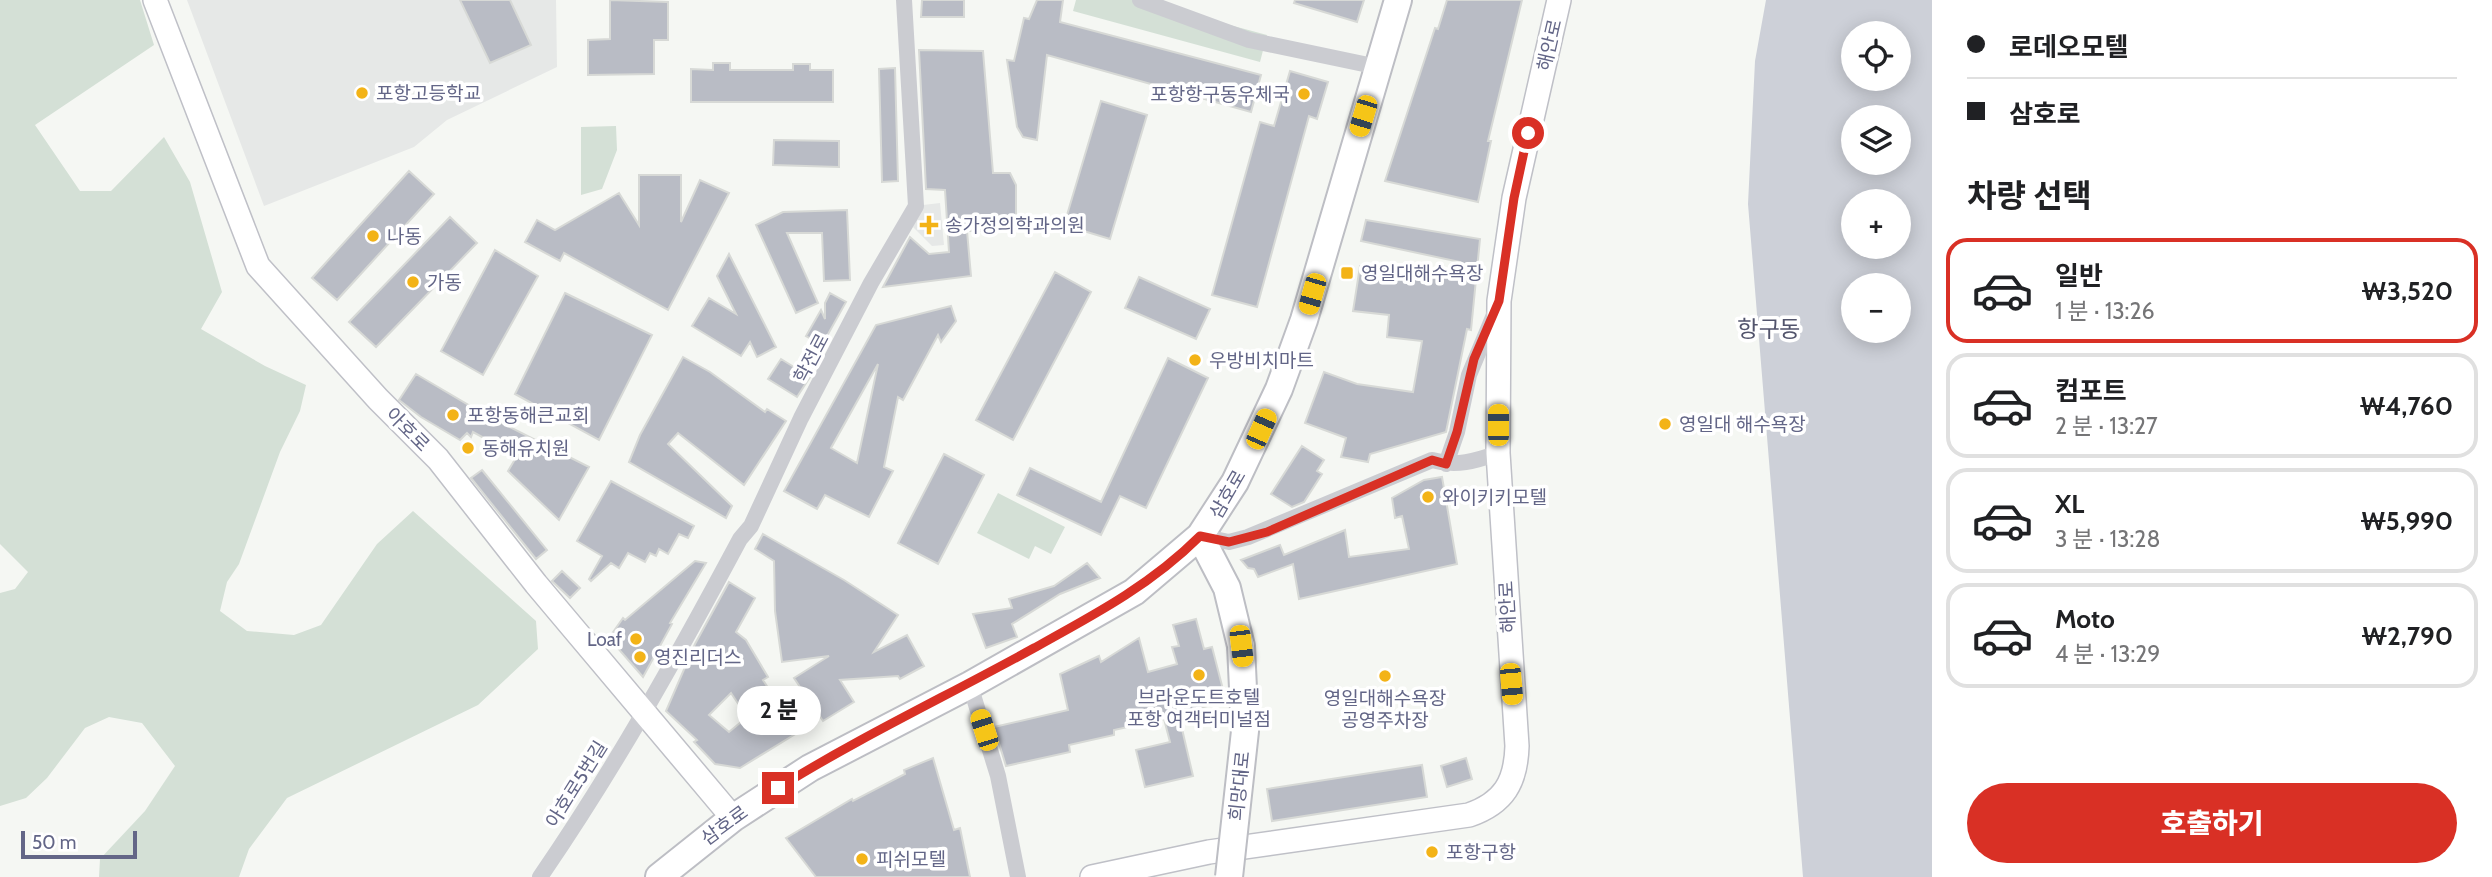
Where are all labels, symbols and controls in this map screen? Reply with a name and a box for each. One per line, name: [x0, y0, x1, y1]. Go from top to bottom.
street label: 해안로: [1532, 17, 1567, 73]
map controls: [1841, 21, 1911, 343]
button: locate: [1841, 21, 1911, 91]
text: 로데오모텔: [2009, 31, 2129, 63]
place label: 포항고등학교: [376, 82, 481, 105]
place label: 포항항구동우체국: [1150, 83, 1290, 106]
marker: 포항고등학교: [354, 85, 370, 101]
marker: 포항항구동우체국: [1296, 86, 1312, 102]
car: [1347, 93, 1380, 139]
text: 삼호로: [2009, 98, 2081, 130]
button: layers: [1841, 105, 1911, 175]
route start: [1512, 117, 1544, 149]
text: 차량 선택: [1967, 176, 2092, 215]
button: +: [1841, 189, 1911, 259]
place label: 송가정의학과의원: [945, 214, 1085, 237]
marker: 송가정의학과의원: [919, 215, 939, 235]
place label: 나동: [387, 225, 422, 248]
marker: 나동: [365, 228, 381, 244]
icon: car: [1971, 259, 2034, 322]
text: 일반: [2055, 260, 2103, 292]
place label: 영일대해수욕장: [1361, 262, 1483, 285]
marker: 영일대해수욕장: [1339, 265, 1355, 281]
place label: 가동: [427, 271, 462, 294]
car: [1297, 271, 1328, 317]
button: −: [1841, 273, 1911, 343]
marker: 가동: [405, 274, 421, 290]
text: ₩3,520: [2362, 275, 2453, 307]
text: 1 분 · 13:26: [2055, 297, 2155, 325]
district label: 항구동: [1737, 315, 1801, 343]
street label: 학전로: [789, 330, 834, 387]
place label: 우방비치마트: [1209, 349, 1314, 372]
marker: 우방비치마트: [1187, 352, 1203, 368]
icon: car: [1971, 374, 2034, 437]
text: 컴포트: [2055, 375, 2127, 407]
text: ₩4,760: [2360, 390, 2453, 422]
street label: 아호로: [381, 403, 434, 456]
place label: 포항동해큰교회: [467, 404, 589, 427]
car: [1488, 404, 1509, 446]
car: [1243, 406, 1280, 452]
marker: 포항동해큰교회: [445, 407, 461, 423]
text: 2 분 · 13:27: [2055, 412, 2158, 440]
place label: 영일대 해수욕장: [1679, 413, 1806, 436]
marker: 영일대 해수욕장: [1657, 416, 1673, 432]
place label: 동해유치원: [482, 437, 569, 460]
marker: 동해유치원: [460, 440, 476, 456]
street label: 삼호로: [1204, 466, 1251, 523]
place label: 와이키키모텔: [1442, 486, 1547, 509]
text: XL: [2055, 488, 2084, 520]
marker: 와이키키모텔: [1420, 489, 1436, 505]
icon: car: [1971, 489, 2034, 552]
text: ₩5,990: [2361, 505, 2453, 537]
text: 3 분 · 13:28: [2055, 525, 2160, 553]
street label: 해안로: [1495, 580, 1520, 634]
text: Moto: [2055, 603, 2115, 635]
icon: car: [1971, 604, 2034, 667]
text: ₩2,790: [2362, 620, 2453, 652]
car: [1229, 624, 1254, 668]
place label: Loaf: [587, 628, 623, 651]
marker: Loaf: [628, 631, 644, 647]
text: 4 분 · 13:29: [2055, 640, 2160, 668]
place label: 영진리더스: [654, 646, 741, 669]
marker: 영진리더스: [632, 649, 648, 665]
car: [1499, 662, 1524, 706]
marker: 브라운도트호텔 포항 여객터미널점: [1191, 667, 1207, 683]
marker: 영일대해수욕장 공영주차장: [1377, 668, 1393, 684]
callout: 2 분: [736, 686, 820, 736]
place label: 브라운도트호텔 포항 여객터미널점: [1127, 686, 1271, 731]
place label: 영일대해수욕장 공영주차장: [1324, 687, 1446, 732]
text: 2 분: [760, 696, 798, 724]
car: [968, 707, 1001, 753]
street label: 아호로5번길: [541, 737, 612, 832]
street label: 희망대로: [1224, 750, 1255, 822]
route end: [762, 772, 794, 804]
button: 호출하기: [1967, 783, 2457, 863]
street label: 삼호로: [696, 801, 752, 850]
scale bar: [21, 828, 136, 860]
text: 50 m: [32, 831, 76, 854]
place label: 포항구항: [1446, 841, 1516, 864]
marker: 포항구항: [1424, 844, 1440, 860]
place label: 피쉬모텔: [876, 848, 946, 871]
marker: 피쉬모텔: [854, 851, 870, 867]

